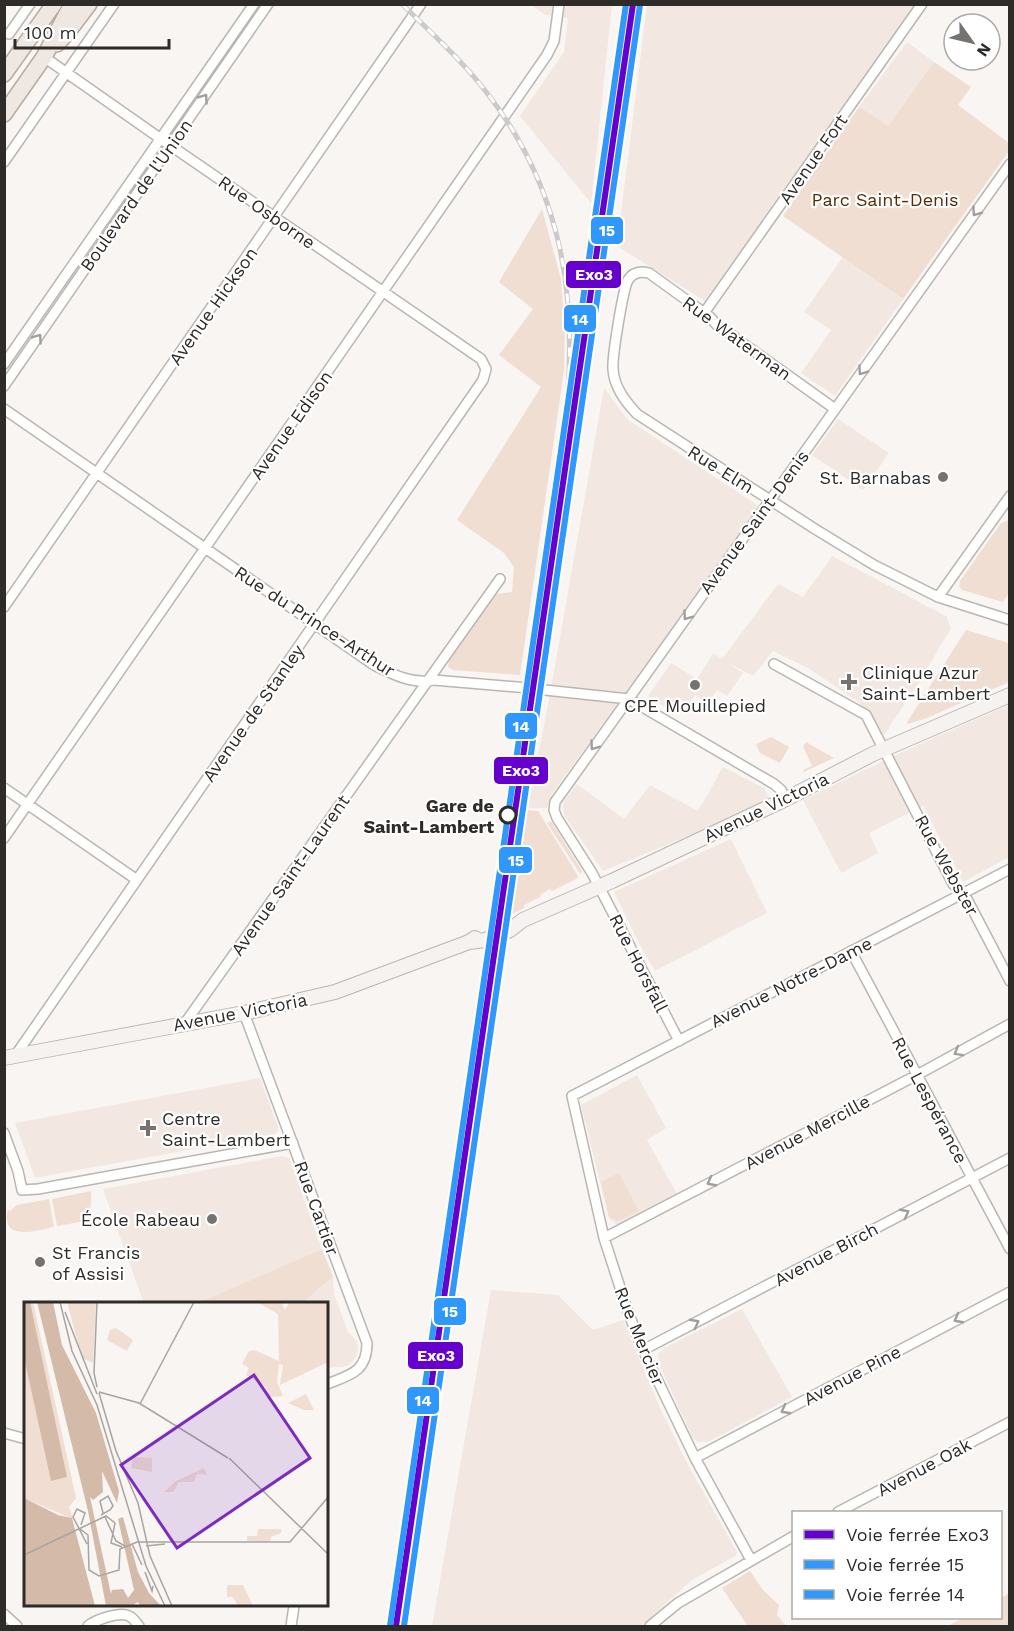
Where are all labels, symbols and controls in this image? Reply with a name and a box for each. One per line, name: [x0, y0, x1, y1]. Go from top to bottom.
scale bar: [15, 12, 170, 50]
north arrow: [942, 12, 1002, 72]
text: 100 m: [24, 22, 77, 43]
text: N: [973, 40, 995, 60]
one-way arrow: [197, 93, 208, 104]
street label: Avenue Fort: [774, 110, 852, 208]
street label: Boulevard de l'Union: [76, 115, 196, 275]
street label: Rue Osborne: [215, 171, 319, 253]
park label: Parc Saint-Denis: [811, 189, 959, 210]
one-way arrow: [972, 205, 983, 216]
line badge: 15: [590, 216, 624, 245]
text: 15: [599, 221, 615, 240]
street label: Avenue Hickson: [164, 243, 262, 369]
line badge: Exo3: [565, 260, 622, 289]
text: Exo3: [575, 265, 613, 284]
street label: Rue Waterman: [679, 292, 795, 384]
line badge: 14: [563, 304, 597, 333]
text: 14: [571, 310, 589, 329]
one-way arrow: [31, 334, 42, 345]
one-way arrow: [859, 364, 870, 375]
street label: Avenue Edison: [246, 366, 336, 484]
street label: Rue Elm: [684, 441, 758, 497]
street label: Avenue Saint-Denis: [695, 446, 813, 598]
place label: St. Barnabas: [819, 467, 931, 488]
marker: St. Barnabas: [936, 470, 950, 484]
street label: Rue du Prince-Arthur: [231, 561, 399, 681]
one-way arrow: [684, 609, 695, 620]
street label: Avenue de Stanley: [198, 640, 309, 786]
place label: Clinique Azur Saint-Lambert: [862, 662, 990, 704]
marker: Clinique Azur Saint-Lambert: [840, 673, 858, 691]
marker: CPE Mouillepied: [688, 678, 702, 692]
place label: CPE Mouillepied: [624, 695, 766, 716]
line badge: 14: [504, 712, 538, 740]
text: 14: [512, 717, 530, 736]
one-way arrow: [591, 740, 602, 751]
line badge: Exo3: [493, 756, 549, 785]
text: Exo3: [502, 761, 540, 780]
street label: Avenue Victoria: [700, 768, 832, 846]
street label: Avenue Saint-Laurent: [226, 790, 354, 960]
place label: Gare de Saint-Lambert: [363, 795, 494, 837]
marker: Gare de Saint-Lambert: [499, 806, 517, 824]
street label: Rue Webster: [911, 811, 983, 919]
line badge: 15: [498, 846, 533, 874]
text: 15: [508, 851, 524, 870]
street label: Rue Horsfall: [605, 910, 673, 1016]
street label: Avenue Notre-Dame: [707, 932, 875, 1032]
street label: Avenue Victoria: [171, 989, 309, 1035]
street label: Rue Lespérance: [888, 1033, 972, 1167]
one-way arrow: [954, 1045, 964, 1056]
street label: Avenue Mercille: [741, 1090, 873, 1174]
place label: Centre Saint-Lambert: [162, 1108, 290, 1150]
marker: Centre Saint-Lambert: [139, 1119, 157, 1137]
street label: Rue Cartier: [290, 1158, 344, 1258]
one-way arrow: [707, 1175, 718, 1186]
place label: École Rabeau: [81, 1209, 200, 1230]
one-way arrow: [898, 1209, 909, 1220]
marker: École Rabeau: [205, 1212, 219, 1226]
street label: Avenue Birch: [770, 1218, 882, 1290]
place label: St Francis of Assisi: [52, 1242, 140, 1284]
marker: St Francis of Assisi: [33, 1255, 47, 1269]
street label: Rue Mercier: [611, 1284, 669, 1388]
line badge: 15: [433, 1297, 467, 1326]
inset map: [24, 1302, 328, 1607]
text: 15: [442, 1302, 458, 1321]
one-way arrow: [953, 1312, 964, 1323]
one-way arrow: [689, 1319, 699, 1330]
line badge: Exo3: [407, 1341, 464, 1370]
street label: Avenue Pine: [800, 1341, 904, 1409]
text: Exo3: [417, 1346, 455, 1365]
line badge: 14: [406, 1386, 440, 1415]
text: 14: [414, 1391, 432, 1410]
one-way arrow: [781, 1403, 792, 1414]
street label: Avenue Oak: [873, 1433, 975, 1501]
legend: [792, 1511, 1002, 1619]
text: Voie ferrée Exo3: [846, 1524, 989, 1545]
text: Voie ferrée 15: [846, 1554, 964, 1575]
text: Voie ferrée 14: [846, 1584, 965, 1605]

